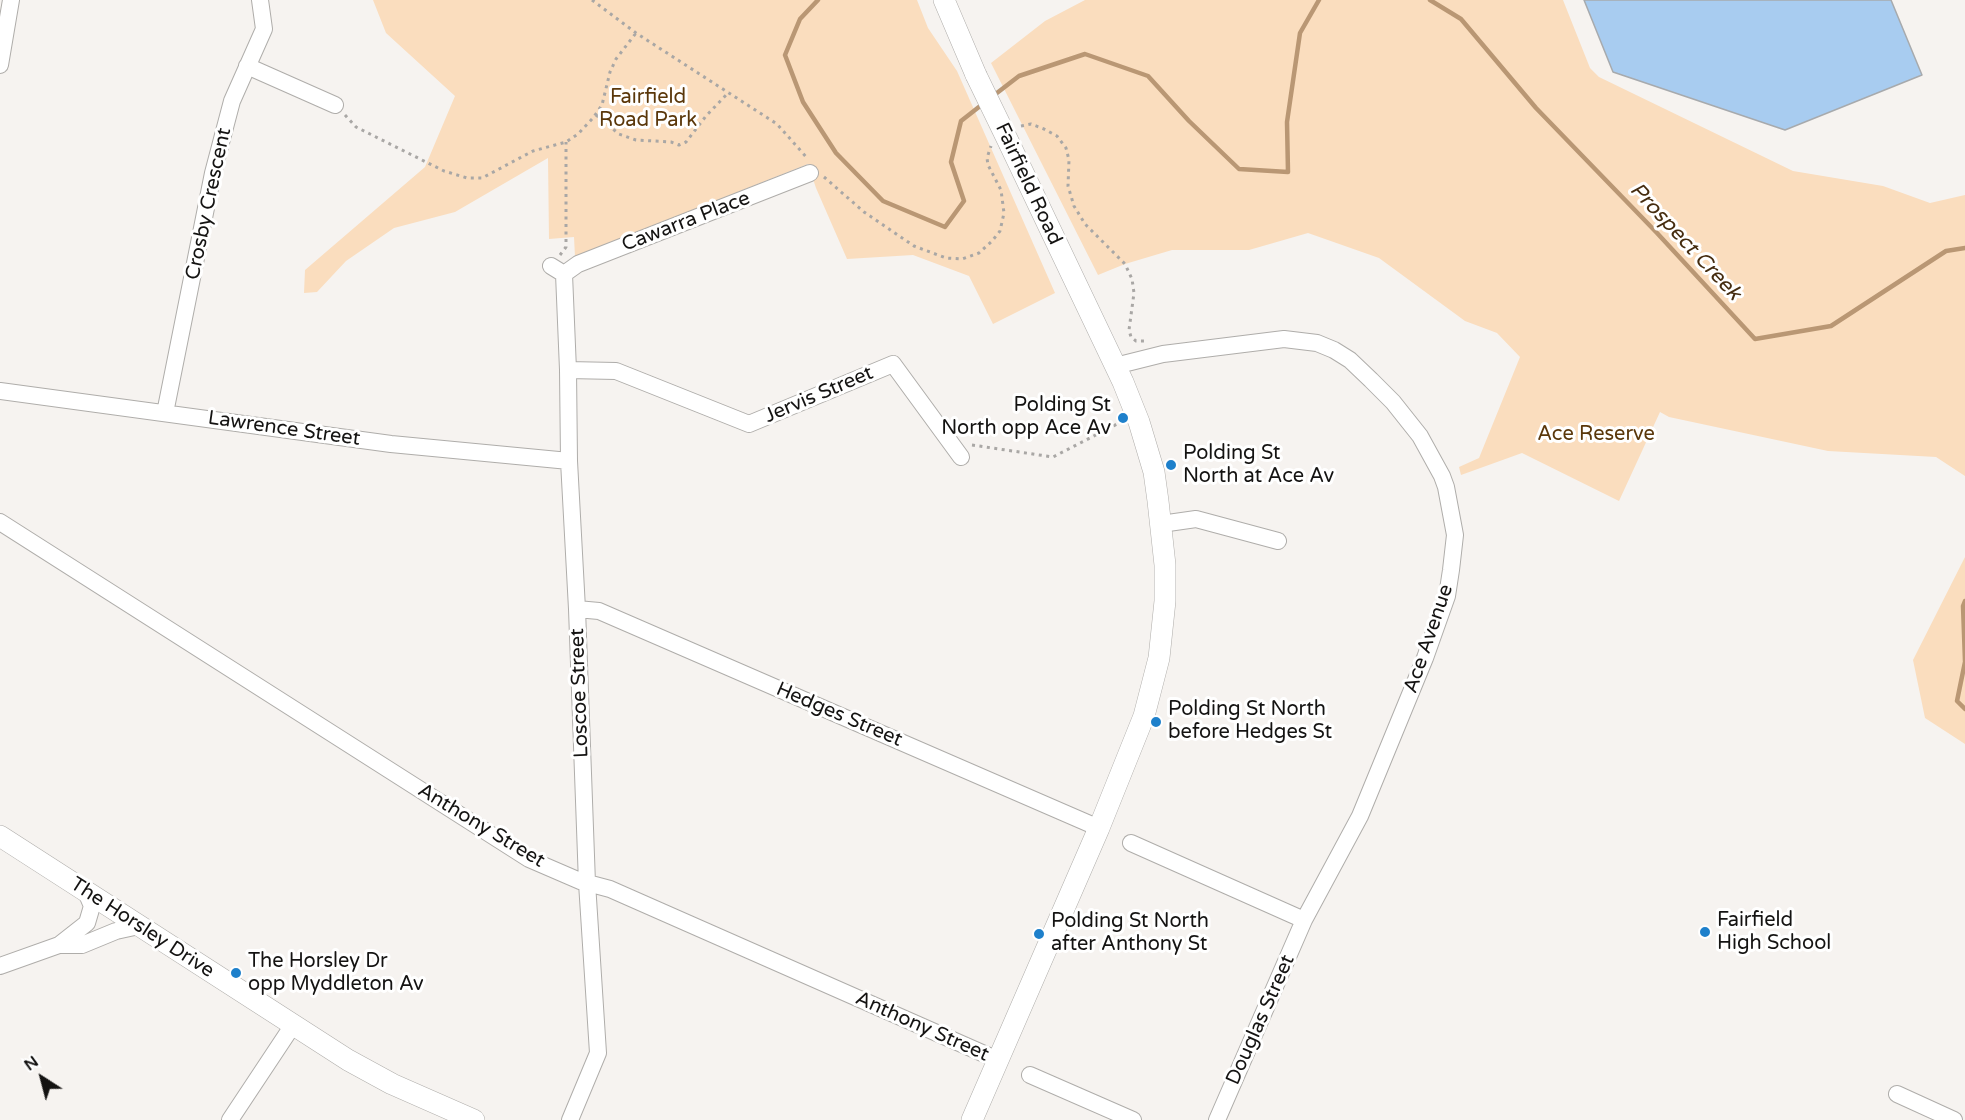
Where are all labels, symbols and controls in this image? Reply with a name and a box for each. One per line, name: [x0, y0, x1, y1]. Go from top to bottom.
park label: Fairfield Road Park: [599, 86, 697, 133]
street label: Fairfield Road: [989, 119, 1067, 249]
street label: Crosby Crescent: [181, 126, 237, 282]
water label: Prospect Creek: [1624, 178, 1746, 306]
street label: Cawarra Place: [619, 187, 753, 257]
street label: Jervis Street: [761, 361, 877, 429]
place label: Polding St North opp Ace Av: [941, 394, 1111, 441]
street label: Lawrence Street: [206, 406, 362, 452]
marker: Polding St North opp Ace Av: [1116, 411, 1130, 425]
park label: Ace Reserve: [1537, 423, 1655, 447]
place label: Polding St North at Ace Av: [1183, 442, 1334, 489]
marker: Polding St North at Ace Av: [1164, 458, 1178, 472]
street label: Ace Avenue: [1399, 582, 1459, 696]
street label: Loscoe Street: [566, 628, 594, 758]
street label: Hedges Street: [772, 678, 906, 752]
place label: Polding St North before Hedges St: [1168, 698, 1332, 745]
marker: Polding St North before Hedges St: [1149, 715, 1163, 729]
street label: Anthony Street: [413, 779, 549, 873]
street label: The Horsley Drive: [66, 873, 218, 983]
place label: Fairfield High School: [1717, 909, 1831, 956]
place label: Polding St North after Anthony St: [1051, 910, 1209, 957]
marker: Fairfield High School: [1698, 925, 1712, 939]
marker: Polding St North after Anthony St: [1032, 927, 1046, 941]
place label: The Horsley Dr opp Myddleton Av: [248, 950, 424, 997]
street label: Douglas Street: [1222, 951, 1300, 1089]
marker: The Horsley Dr opp Myddleton Av: [229, 966, 243, 980]
street label: Anthony Street: [851, 987, 993, 1067]
north arrow: [12, 1048, 72, 1108]
text: N: [20, 1052, 42, 1075]

